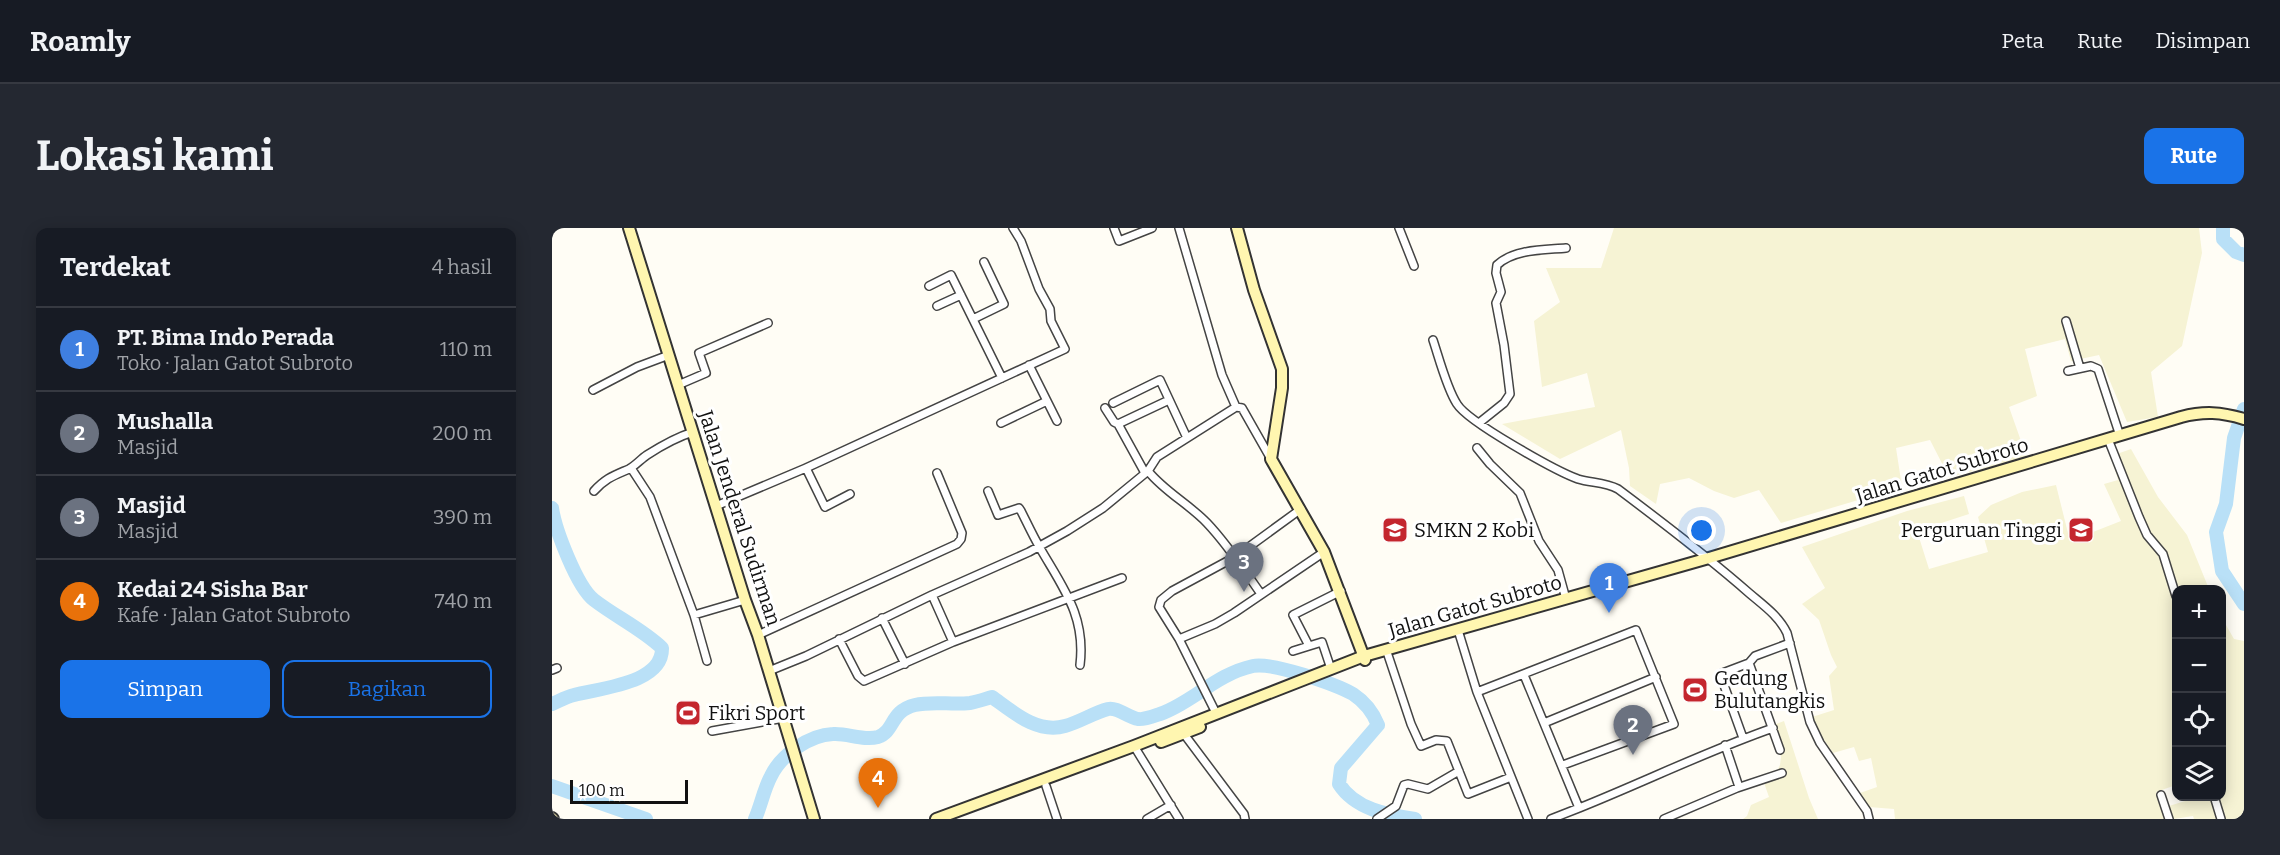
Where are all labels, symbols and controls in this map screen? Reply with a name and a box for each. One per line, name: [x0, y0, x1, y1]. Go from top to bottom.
text: Roamly: [30, 25, 131, 58]
text: Peta: [2002, 28, 2044, 54]
text: Rute: [2077, 28, 2122, 54]
text: Disimpan: [2155, 28, 2250, 54]
button: Rute: [2144, 128, 2244, 184]
text: Lokasi kami: [36, 131, 274, 181]
text: Terdekat: [60, 252, 171, 283]
text: 4 hasil: [432, 255, 492, 279]
text: PT. Bima Indo Perada: [117, 324, 334, 351]
text: 1: [75, 337, 84, 361]
text: 110 m: [440, 337, 492, 361]
text: Toko · Jalan Gatot Subroto: [117, 351, 353, 375]
street label: Jalan Jenderal Sudirman: [694, 406, 786, 629]
text: Mushalla: [117, 408, 213, 435]
text: 2: [74, 421, 85, 445]
text: 200 m: [432, 421, 492, 445]
street label: Jalan Gatot Subroto: [1852, 432, 2031, 508]
text: Masjid: [117, 435, 178, 459]
text: Masjid: [117, 492, 186, 519]
text: 3: [74, 505, 85, 529]
text: 390 m: [433, 505, 492, 529]
school or university icon: SMKN 2 Kobi: [1380, 515, 1410, 545]
school or university icon: Perguruan Tinggi: [2066, 515, 2096, 545]
your location: [1687, 516, 1716, 545]
place label: SMKN 2 Kobi: [1414, 518, 1534, 542]
place label: Perguruan Tinggi: [1901, 518, 2062, 542]
text: Masjid: [117, 519, 178, 543]
pin: 3: [1224, 542, 1264, 592]
pin: 1: [1590, 564, 1628, 613]
street label: Jalan Gatot Subroto: [1385, 570, 1565, 643]
text: Kedai 24 Sisha Bar: [117, 576, 308, 603]
map controls: [2172, 585, 2226, 801]
button: +: [2172, 585, 2226, 639]
text: 4: [73, 589, 86, 613]
text: 740 m: [435, 589, 492, 613]
text: Kafe · Jalan Gatot Subroto: [117, 603, 351, 627]
button: −: [2172, 639, 2226, 693]
button: Simpan: [60, 660, 270, 718]
button: Bagikan: [282, 660, 492, 718]
place label: Gedung Bulutangkis: [1714, 666, 1825, 713]
sports icon: Gedung Bulutangkis: [1680, 675, 1710, 705]
button: locate: [2172, 693, 2226, 747]
sports icon: Fikri Sport: [673, 698, 703, 728]
place label: Fikri Sport: [708, 701, 805, 725]
pin: 2: [1614, 706, 1652, 755]
button: layers: [2172, 747, 2226, 801]
pin: 4: [858, 758, 898, 808]
scale bar: [570, 777, 688, 804]
text: 100 m: [579, 781, 624, 800]

